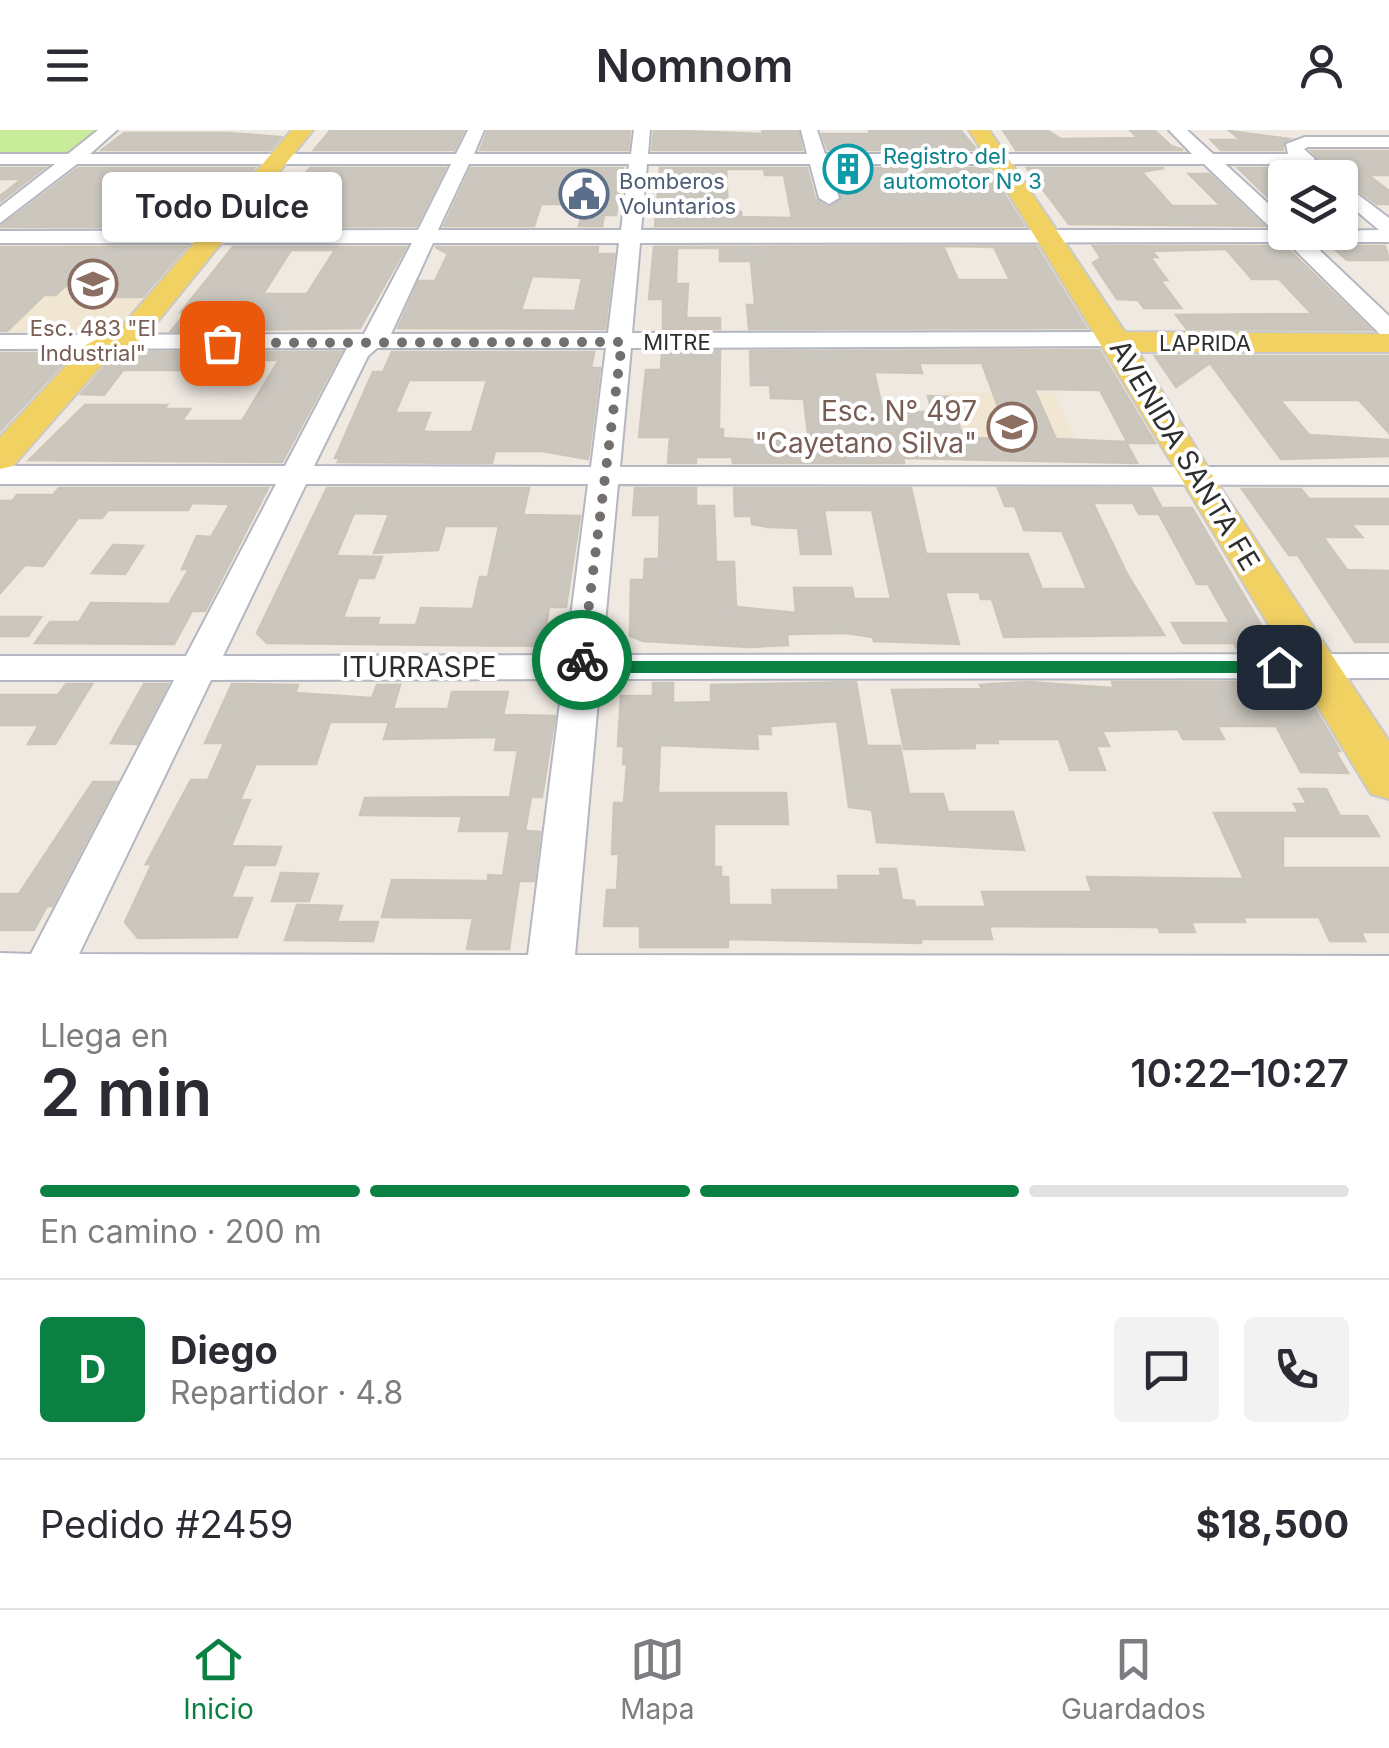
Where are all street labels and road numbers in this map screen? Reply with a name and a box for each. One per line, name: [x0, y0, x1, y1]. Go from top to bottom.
street label: MITRE: [643, 329, 711, 355]
street label: LAPRIDA: [1159, 330, 1251, 356]
street label: AVENIDA SANTA FE: [1103, 333, 1267, 577]
street label: ITURRASPE: [342, 650, 496, 684]

